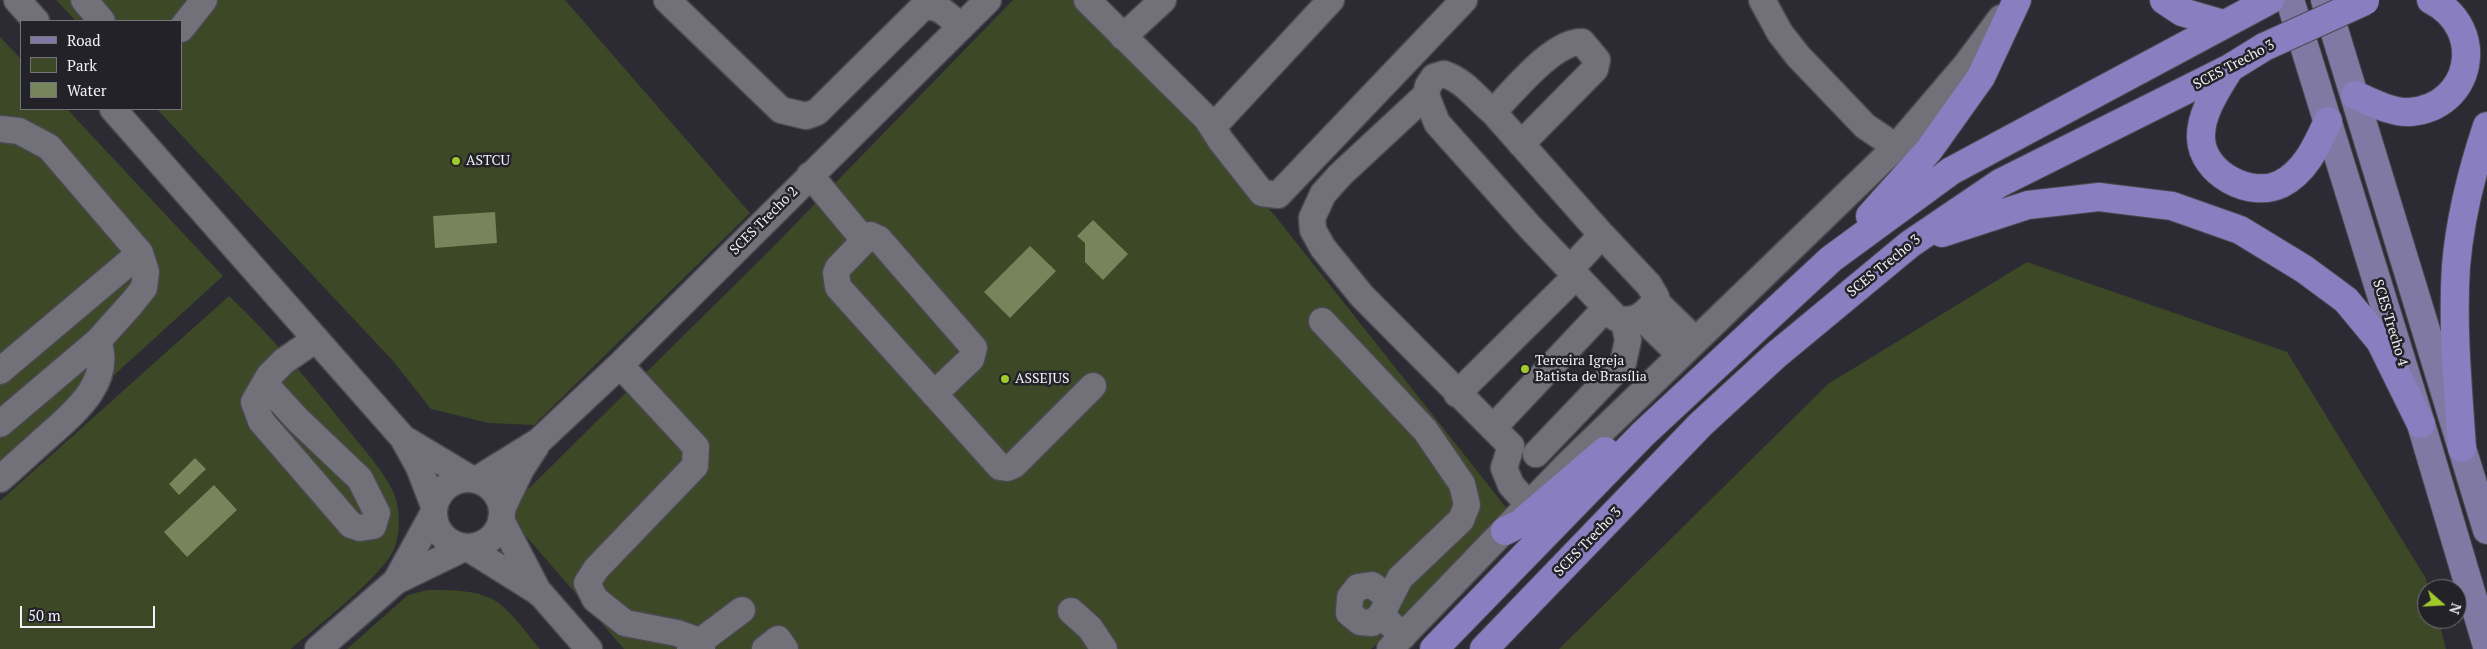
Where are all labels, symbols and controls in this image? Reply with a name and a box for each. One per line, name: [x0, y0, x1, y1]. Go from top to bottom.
legend: [20, 20, 182, 110]
text: Road: [67, 30, 100, 50]
street label: SCES Trecho 3: [2191, 37, 2277, 93]
text: Park: [67, 55, 97, 75]
text: Water: [67, 80, 106, 100]
place label: ASTCU: [466, 153, 510, 169]
marker: ASTCU: [450, 155, 462, 167]
street label: SCES Trecho 2: [726, 183, 802, 259]
street label: SCES Trecho 3: [1844, 231, 1924, 301]
street label: SCES Trecho 4: [2369, 278, 2411, 368]
place label: Terceira Igreja Batista de Brasília: [1535, 353, 1647, 386]
marker: Terceira Igreja Batista de Brasília: [1519, 363, 1531, 375]
place label: ASSEJUS: [1015, 371, 1069, 387]
marker: ASSEJUS: [999, 373, 1011, 385]
street label: SCES Trecho 3: [1551, 504, 1625, 580]
north arrow: [2417, 579, 2467, 629]
scale bar: [22, 596, 158, 628]
text: N: [2445, 601, 2466, 617]
text: 50 m: [28, 605, 61, 625]

